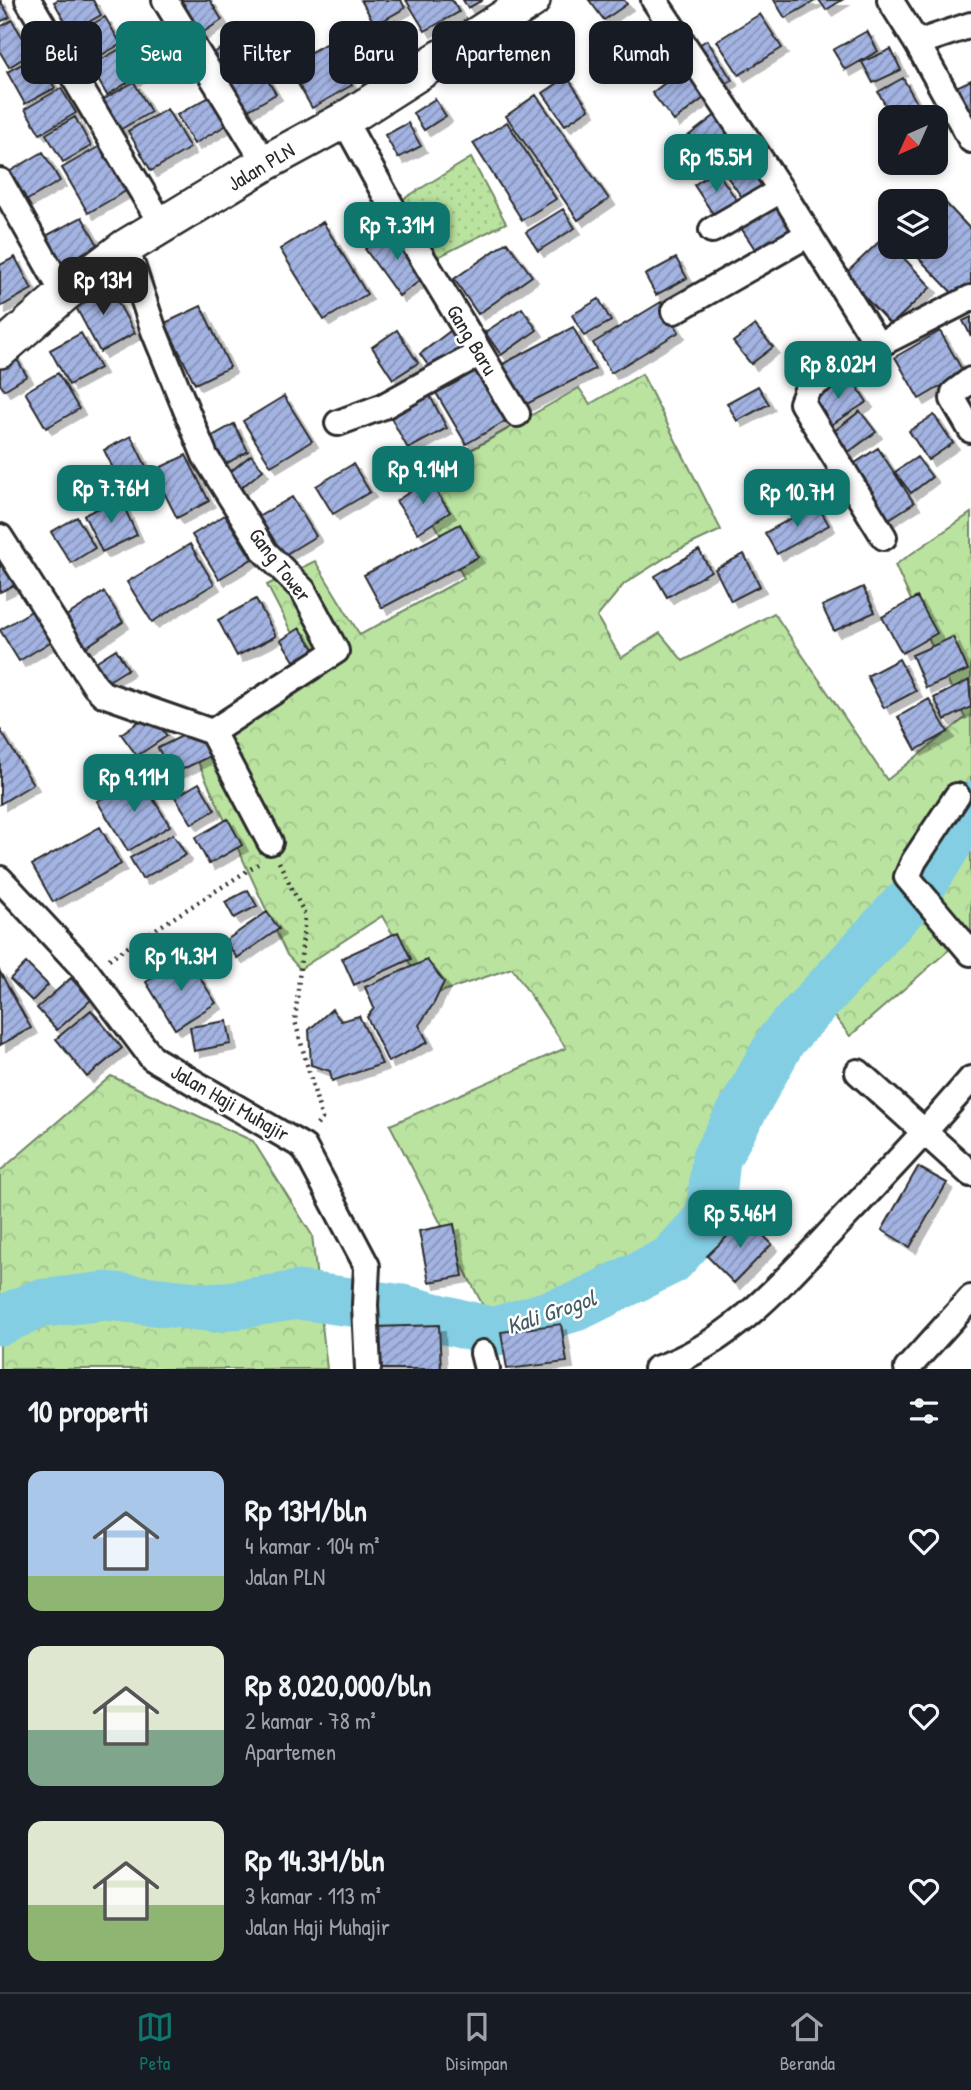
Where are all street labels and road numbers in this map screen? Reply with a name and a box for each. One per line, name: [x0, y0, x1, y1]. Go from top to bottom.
street label: Jalan PLN: [222, 135, 300, 198]
street label: Gang Baru: [440, 299, 505, 381]
street label: Gang Tower: [242, 522, 318, 608]
street label: Jalan Haji Muhajir: [166, 1057, 295, 1148]

